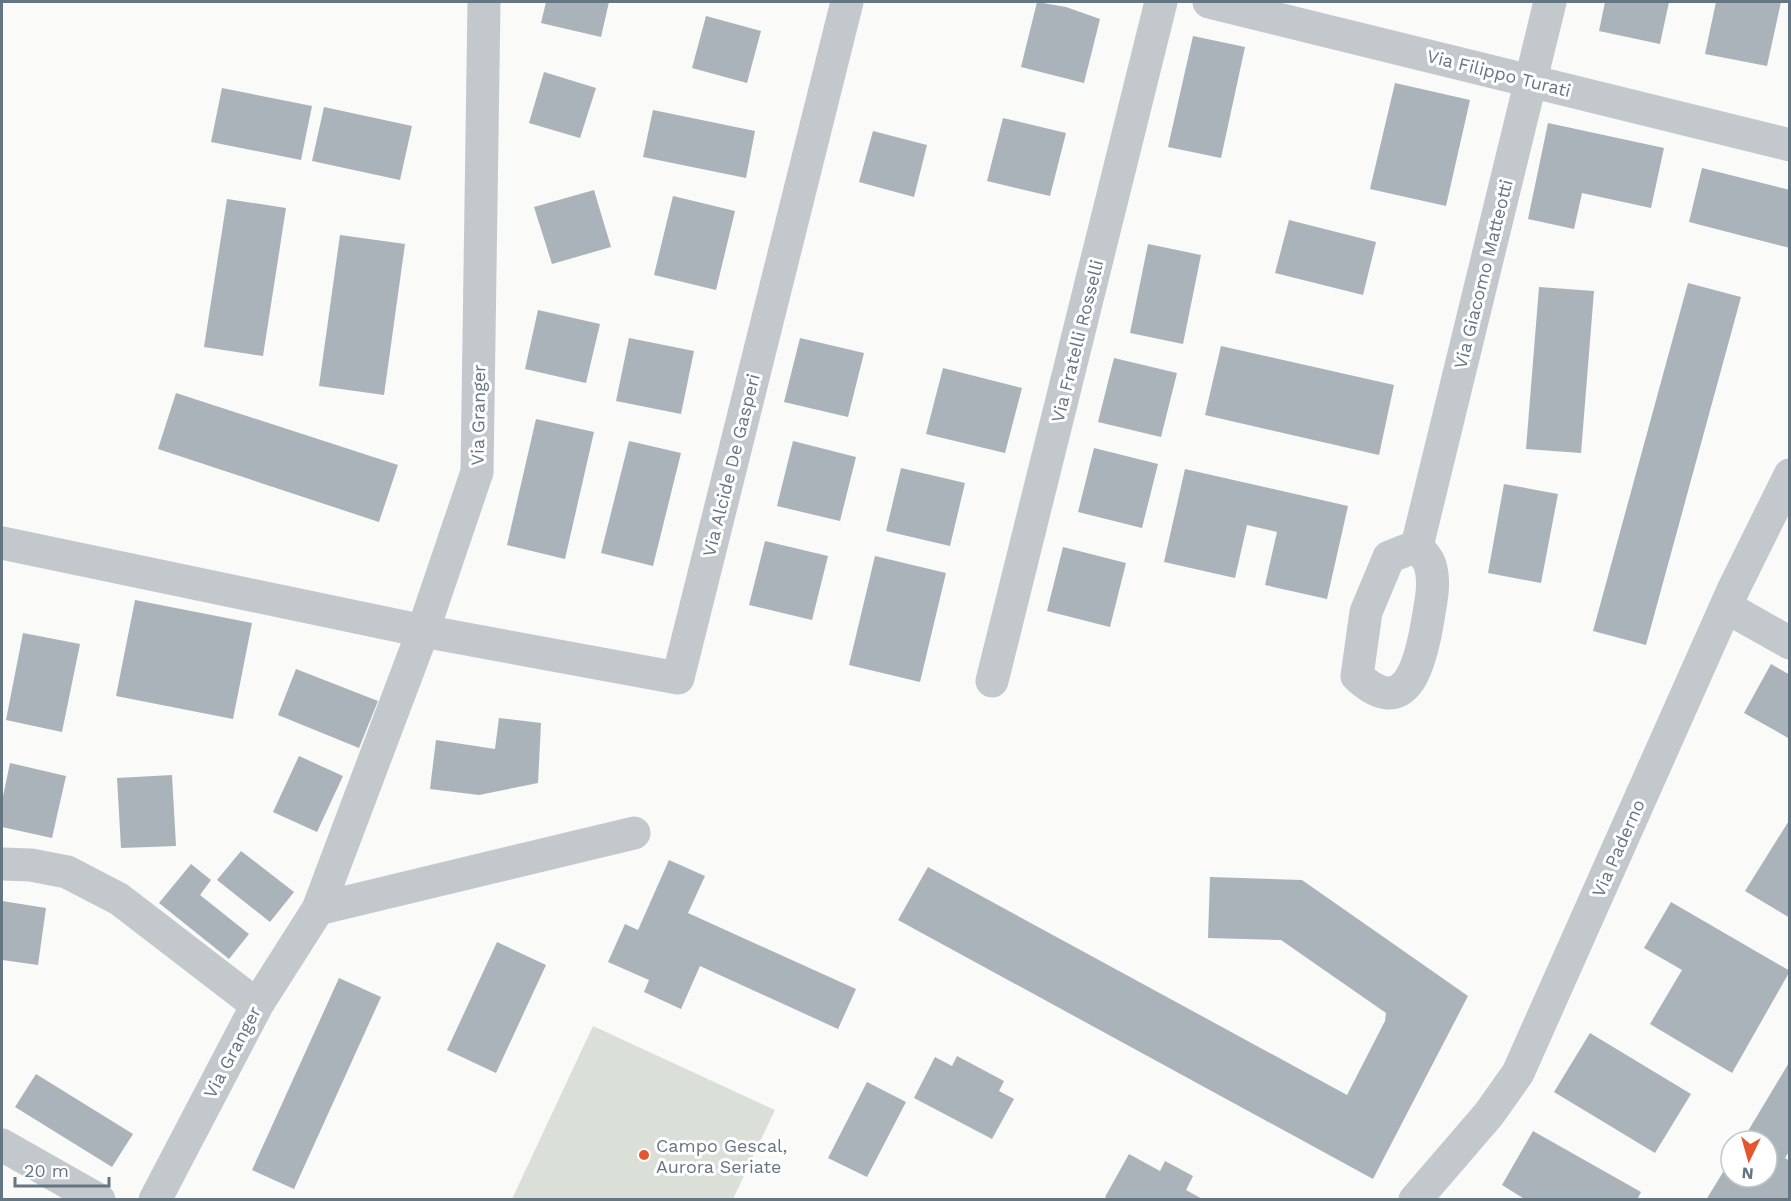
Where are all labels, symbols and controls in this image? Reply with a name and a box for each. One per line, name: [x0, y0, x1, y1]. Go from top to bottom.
street label: Via Filippo Turati: [1425, 45, 1573, 101]
street label: Via Giacomo Matteotti: [1449, 177, 1517, 371]
street label: Via Fratelli Rosselli: [1047, 257, 1107, 425]
street label: Via Granger: [467, 364, 489, 466]
street label: Via Alcide De Gasperi: [698, 371, 764, 559]
street label: Via Paderno: [1587, 796, 1649, 900]
street label: Via Granger: [199, 1002, 265, 1102]
north arrow: [1719, 1129, 1779, 1189]
place label: Campo Gescal, Aurora Seriate: [656, 1135, 787, 1177]
marker: Campo Gescal, Aurora Seriate: [637, 1148, 651, 1162]
scale bar: [15, 1150, 110, 1188]
text: 20 m: [24, 1160, 69, 1181]
text: N: [1741, 1163, 1754, 1183]

